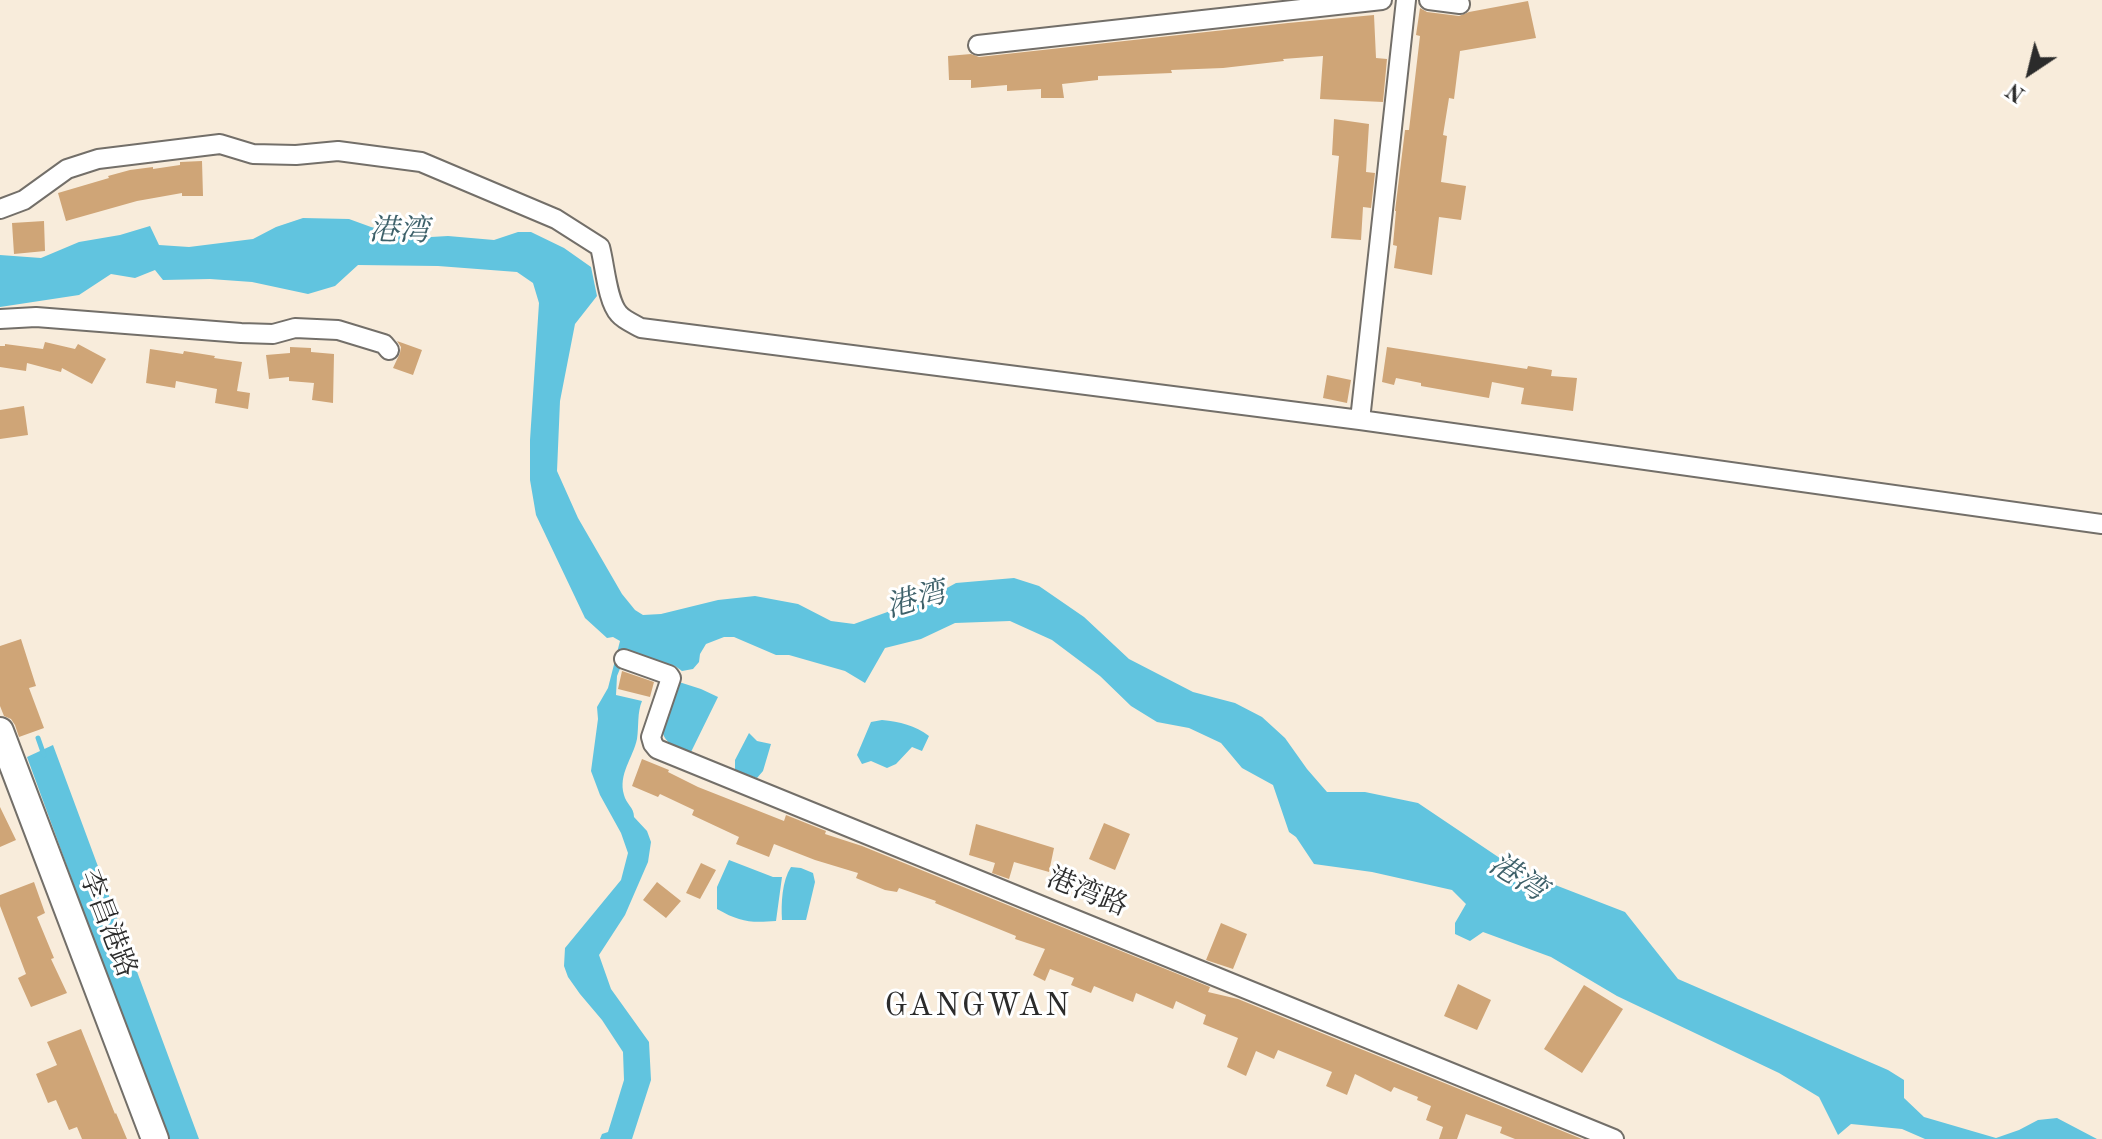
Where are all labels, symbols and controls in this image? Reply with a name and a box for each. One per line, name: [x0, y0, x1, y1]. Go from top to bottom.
north arrow: [1990, 32, 2070, 112]
text: N: [2003, 78, 2029, 105]
water label: 港湾: [369, 213, 429, 251]
water label: 港湾: [882, 575, 950, 627]
water label: 港湾: [1482, 847, 1552, 909]
street label: 港湾路: [1042, 862, 1132, 924]
street label: 李昌港路: [71, 866, 143, 982]
district label: GANGWAN: [885, 988, 1071, 1026]

